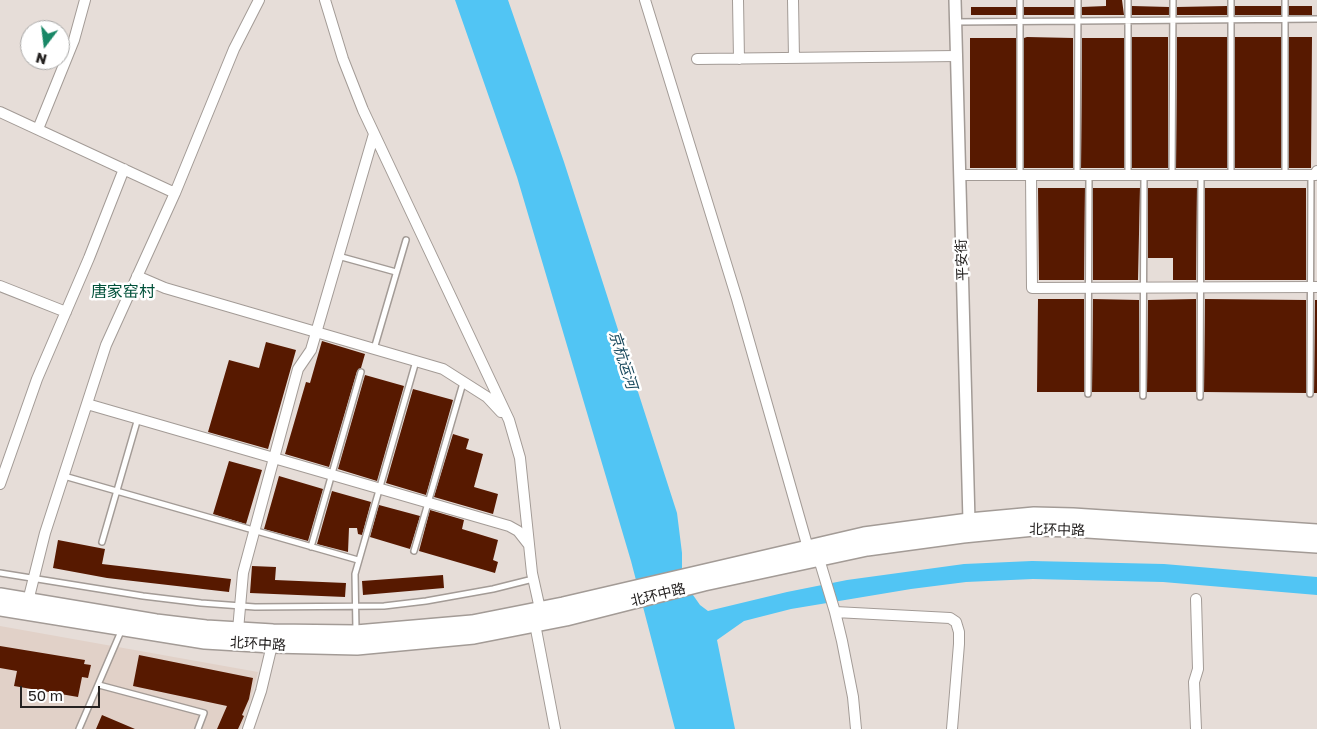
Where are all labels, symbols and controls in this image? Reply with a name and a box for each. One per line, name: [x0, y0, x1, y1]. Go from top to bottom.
north arrow: [20, 20, 70, 70]
text: N: [34, 49, 49, 69]
street label: 平安街: [953, 239, 971, 281]
district label: 唐家窑村: [91, 282, 155, 302]
water label: 京杭运河: [605, 329, 641, 391]
street label: 北环中路: [1029, 521, 1085, 539]
street label: 北环中路: [629, 580, 687, 610]
street label: 北环中路: [230, 634, 286, 654]
scale bar: [22, 676, 102, 708]
text: 50 m: [28, 686, 63, 704]

